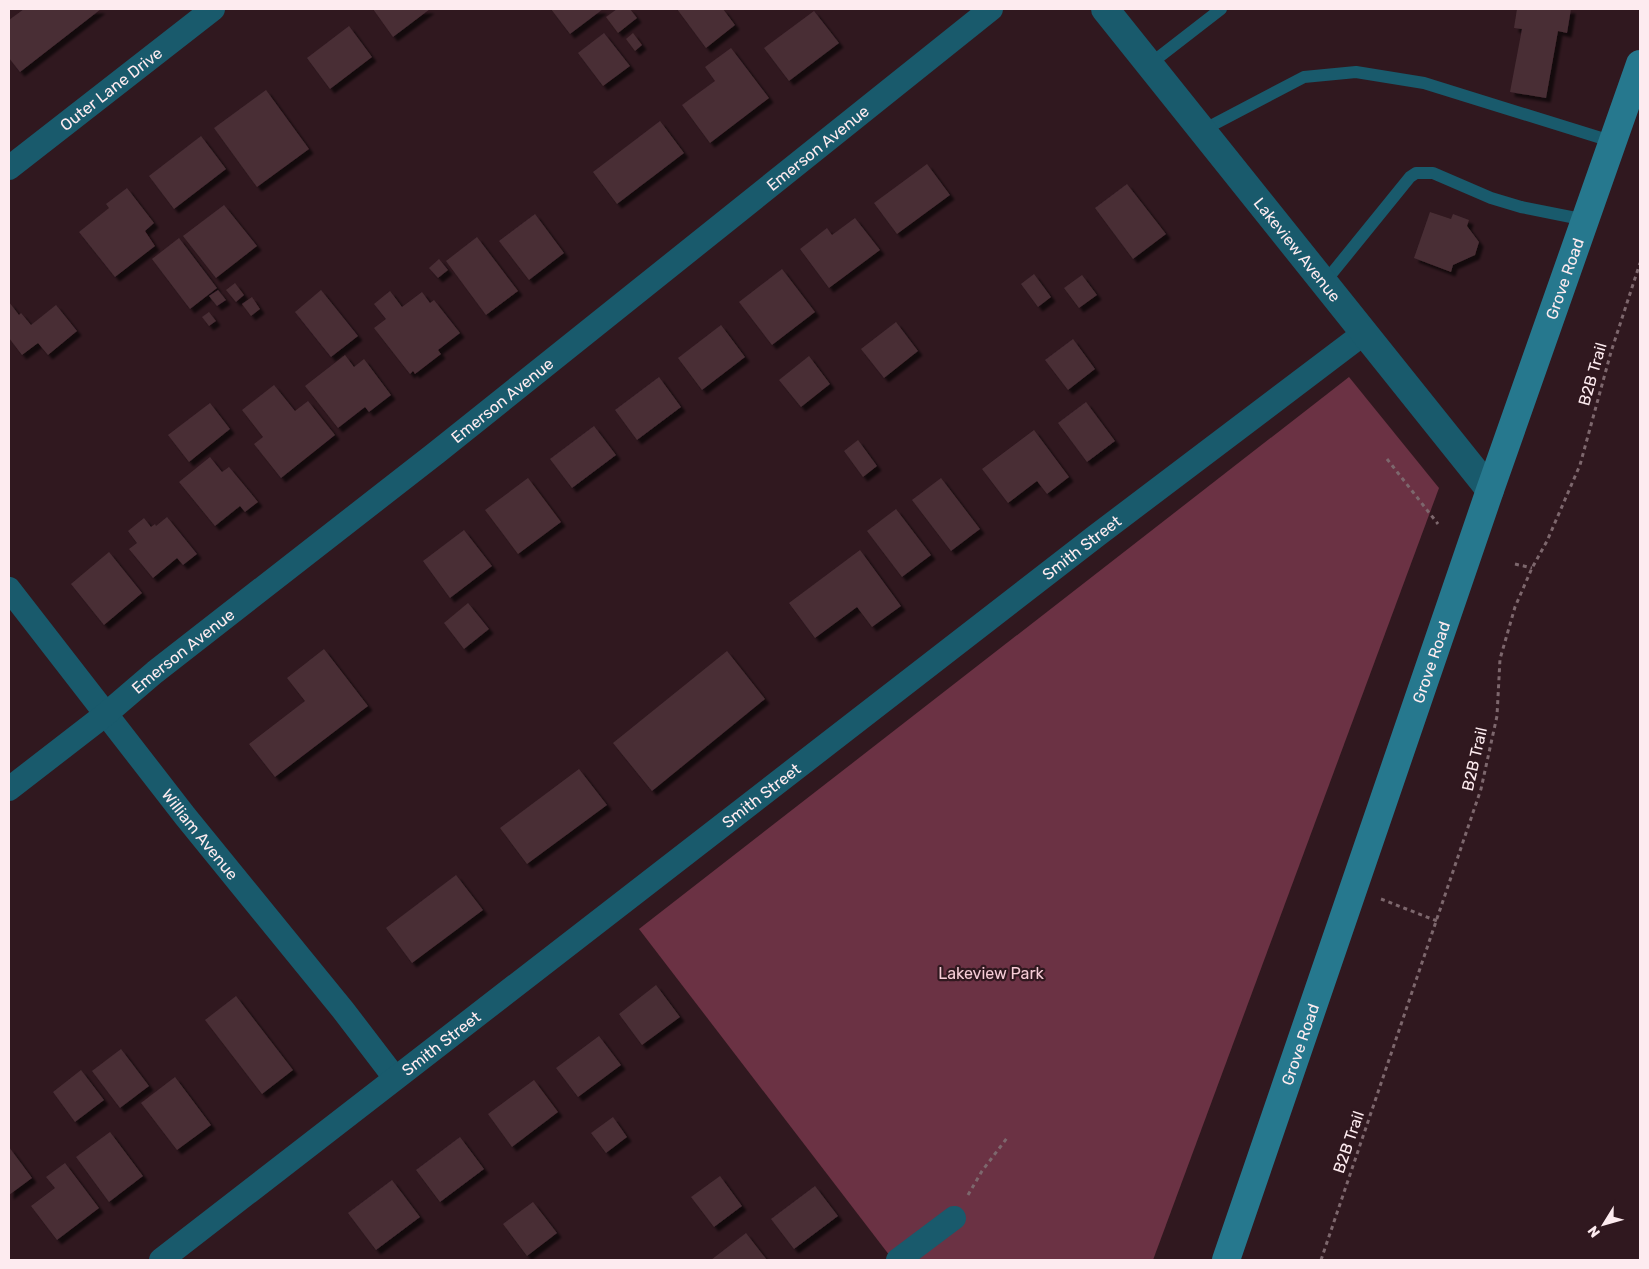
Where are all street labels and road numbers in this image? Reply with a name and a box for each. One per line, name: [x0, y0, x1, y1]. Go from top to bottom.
street label: Outer Lane Drive: [56, 43, 166, 135]
street label: Emerson Avenue: [763, 101, 873, 195]
street label: Lakeview Avenue: [1250, 194, 1345, 306]
street label: Grove Road: [1542, 236, 1588, 322]
street label: B2B Trail: [1574, 340, 1611, 408]
street label: Emerson Avenue: [447, 354, 557, 447]
street label: Smith Street: [1039, 512, 1125, 584]
street label: Emerson Avenue: [128, 605, 238, 698]
street label: Grove Road: [1409, 619, 1454, 706]
street label: B2B Trail: [1458, 725, 1491, 793]
street label: Smith Street: [718, 759, 805, 832]
street label: William Avenue: [158, 785, 242, 884]
street label: Grove Road: [1278, 1001, 1323, 1088]
street label: Smith Street: [398, 1007, 484, 1080]
street label: B2B Trail: [1329, 1108, 1368, 1176]

